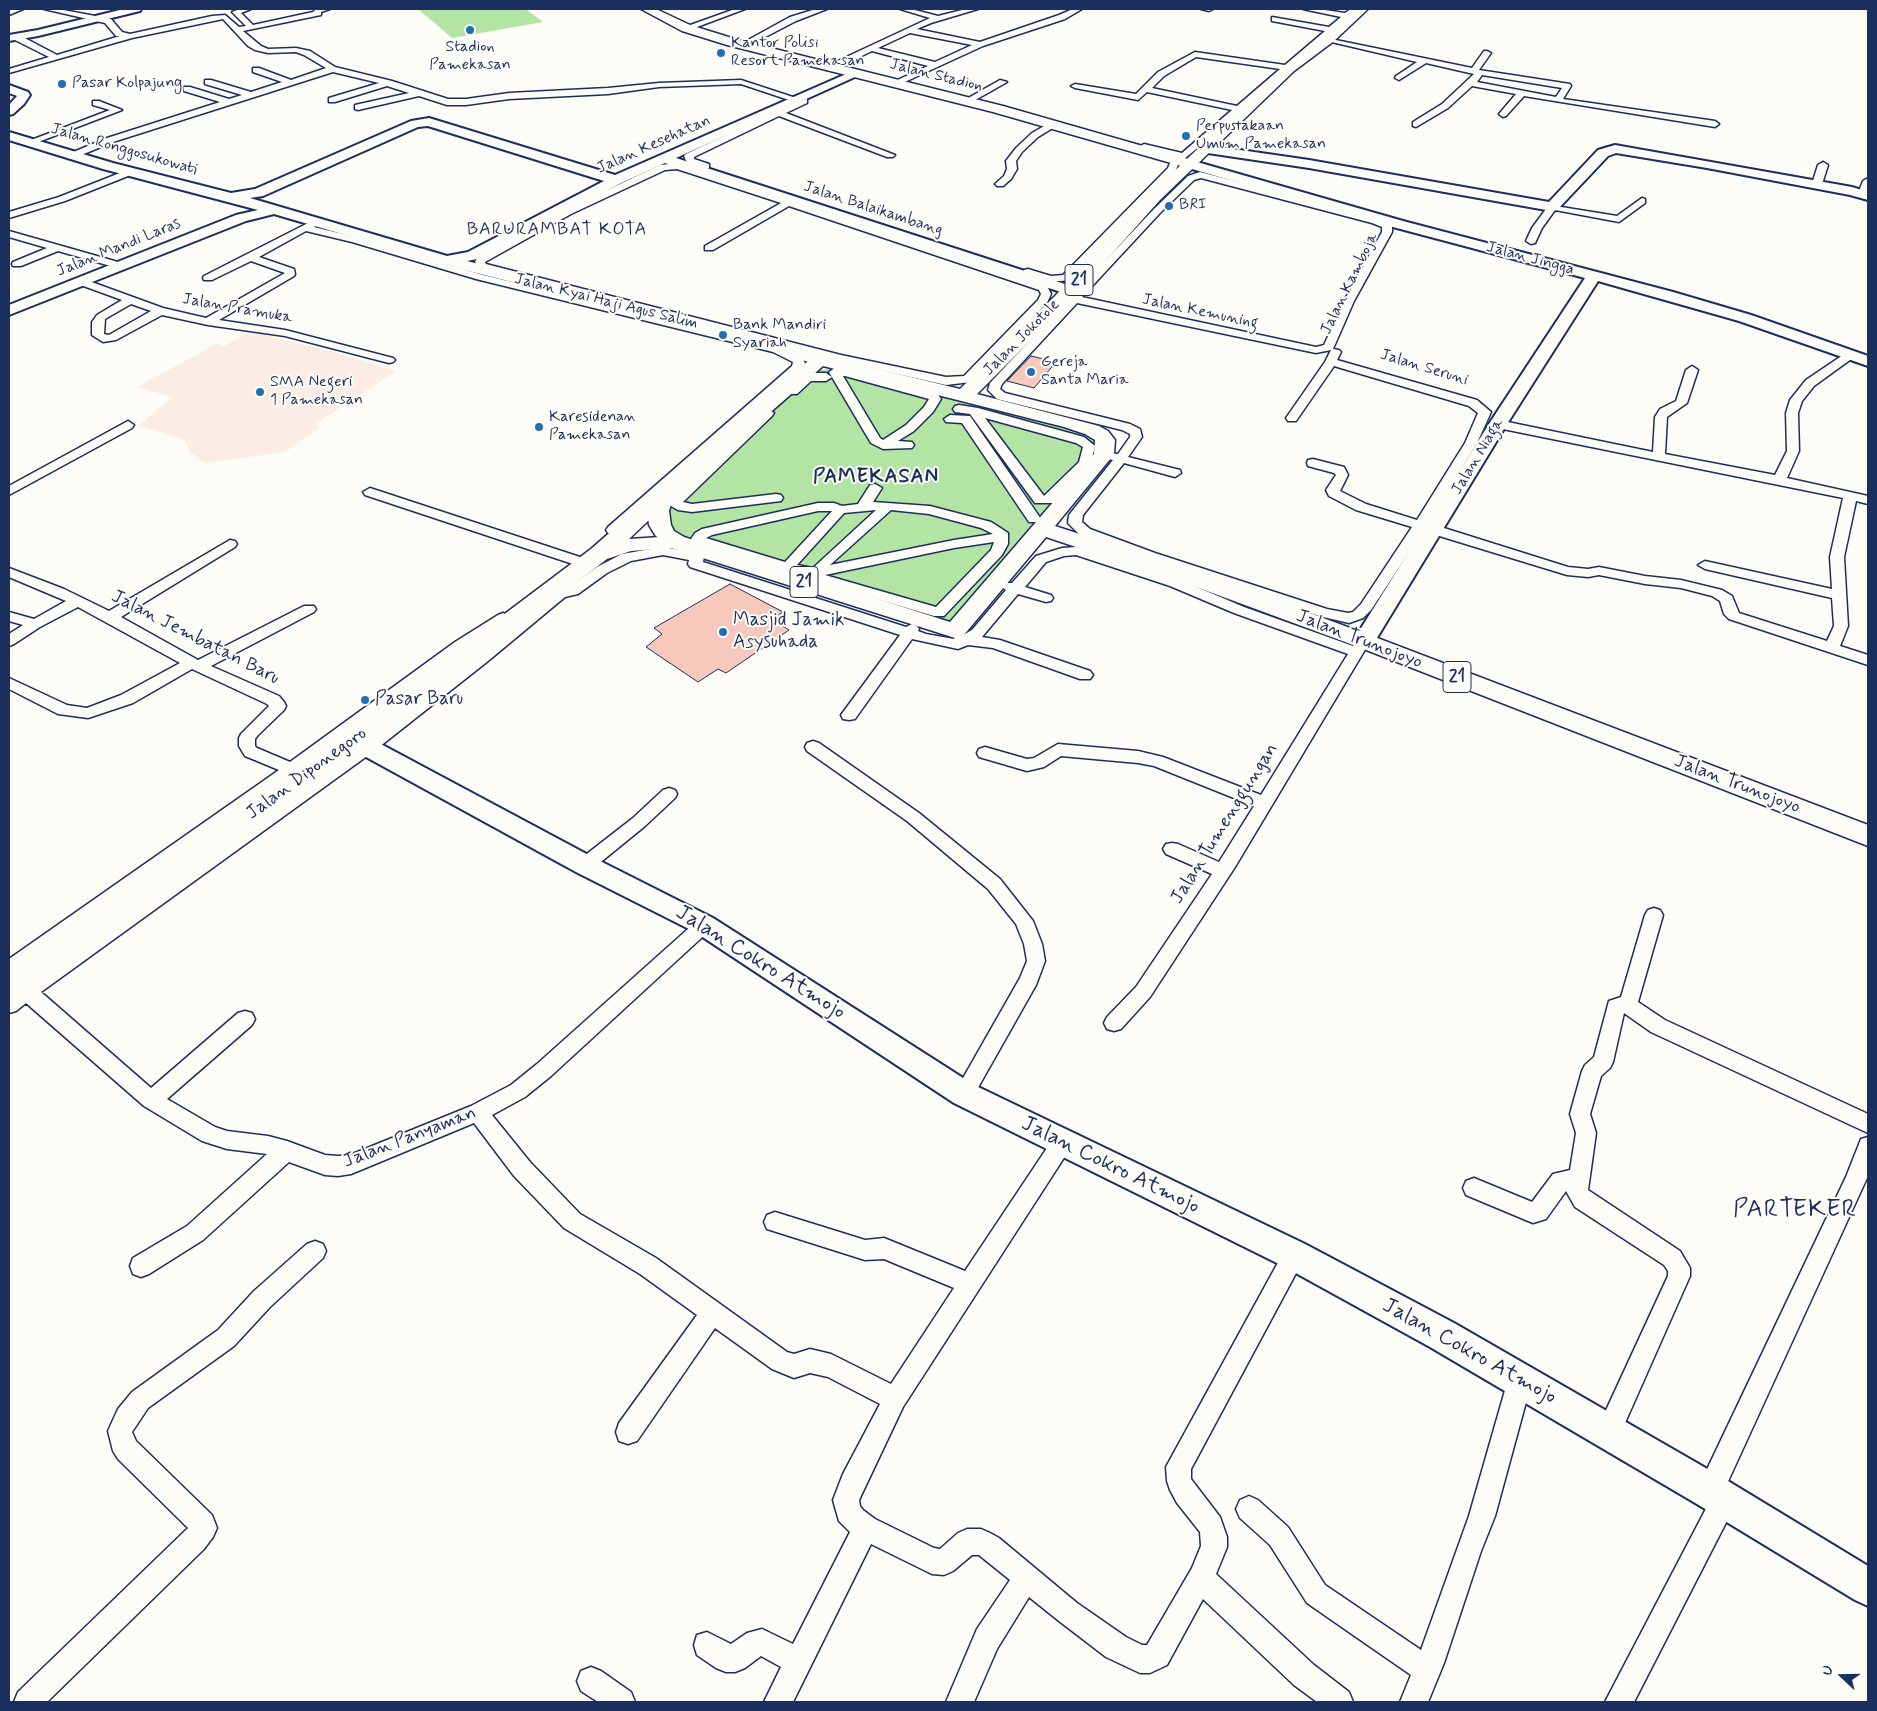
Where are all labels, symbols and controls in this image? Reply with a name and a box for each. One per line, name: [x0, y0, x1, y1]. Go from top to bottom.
marker: Stadion Pamekasan: [464, 24, 476, 36]
place label: Kantor Polisi Resort Pamekasan: [731, 34, 865, 72]
place label: Stadion Pamekasan: [429, 38, 511, 76]
marker: Kantor Polisi Resort Pamekasan: [715, 47, 727, 59]
street label: Jalan Stadion: [888, 55, 984, 97]
place label: Pasar Kolpajung: [72, 74, 182, 94]
marker: Pasar Kolpajung: [56, 78, 68, 90]
street label: Jalan Kesehatan: [594, 111, 714, 179]
place label: Perpustakaan Umum Pamekasan: [1196, 117, 1326, 155]
street label: Jalan Ronggosukowati: [49, 120, 199, 180]
marker: Perpustakaan Umum Pamekasan: [1180, 130, 1192, 142]
street label: Jalan Balaikambang: [801, 177, 945, 241]
place label: BRI: [1179, 196, 1207, 216]
marker: BRI: [1163, 200, 1175, 212]
street label: Jalan Mandi Laras: [54, 214, 184, 282]
district label: BARURAMBAT KOTA: [463, 219, 651, 241]
street label: Jalan Kamboja: [1317, 230, 1383, 338]
street label: Jalan Jingga: [1484, 238, 1576, 280]
road number: 21: [1065, 264, 1093, 296]
street label: Jalan Kyai Haji Agus Salim: [512, 270, 700, 334]
street label: Jalan Pramuka: [181, 290, 293, 328]
street label: Jalan Kemuning: [1140, 290, 1260, 334]
street label: Jalan Jokotole: [980, 296, 1064, 380]
place label: Bank Mandiri Syariah: [733, 316, 826, 354]
marker: Bank Mandiri Syariah: [717, 329, 729, 341]
street label: Jalan Seruni: [1378, 345, 1470, 391]
place label: Gereja Santa Maria: [1041, 353, 1129, 391]
marker: Gereja Santa Maria: [1025, 366, 1037, 378]
place label: SMA Negeri 1 Pamekasan: [270, 373, 363, 411]
marker: SMA Negeri 1 Pamekasan: [254, 386, 266, 398]
place label: Karesidenan Pamekasan: [549, 408, 636, 446]
street label: Jalan Niaga: [1448, 416, 1508, 498]
marker: Karesidenan Pamekasan: [533, 421, 545, 433]
district label: PAMEKASAN: [811, 466, 941, 490]
road number: 21: [790, 566, 818, 598]
street label: Jalan Jembatan Baru: [107, 586, 283, 690]
street label: Jalan Trunojoyo: [1293, 605, 1425, 675]
place label: Masjid Jamik Asysuhada: [733, 610, 844, 654]
marker: Masjid Jamik Asysuhada: [717, 626, 729, 638]
road number: 21: [1443, 662, 1471, 692]
place label: Pasar Baru: [375, 689, 463, 711]
marker: Pasar Baru: [359, 694, 371, 706]
street label: Jalan Diponegoro: [242, 723, 372, 825]
street label: Jalan Tumenggungan: [1166, 740, 1284, 908]
street label: Jalan Trunojoyo: [1671, 750, 1803, 820]
street label: Jalan Cokro Atmojo: [670, 900, 850, 1026]
street label: Jalan Panyaman: [340, 1102, 480, 1174]
street label: Jalan Cokro Atmojo: [1016, 1111, 1204, 1221]
district label: PARTEKER: [1729, 1196, 1861, 1226]
street label: Jalan Cokro Atmojo: [1377, 1293, 1561, 1411]
north arrow: [1817, 1651, 1867, 1701]
text: U: [1818, 1663, 1838, 1678]

